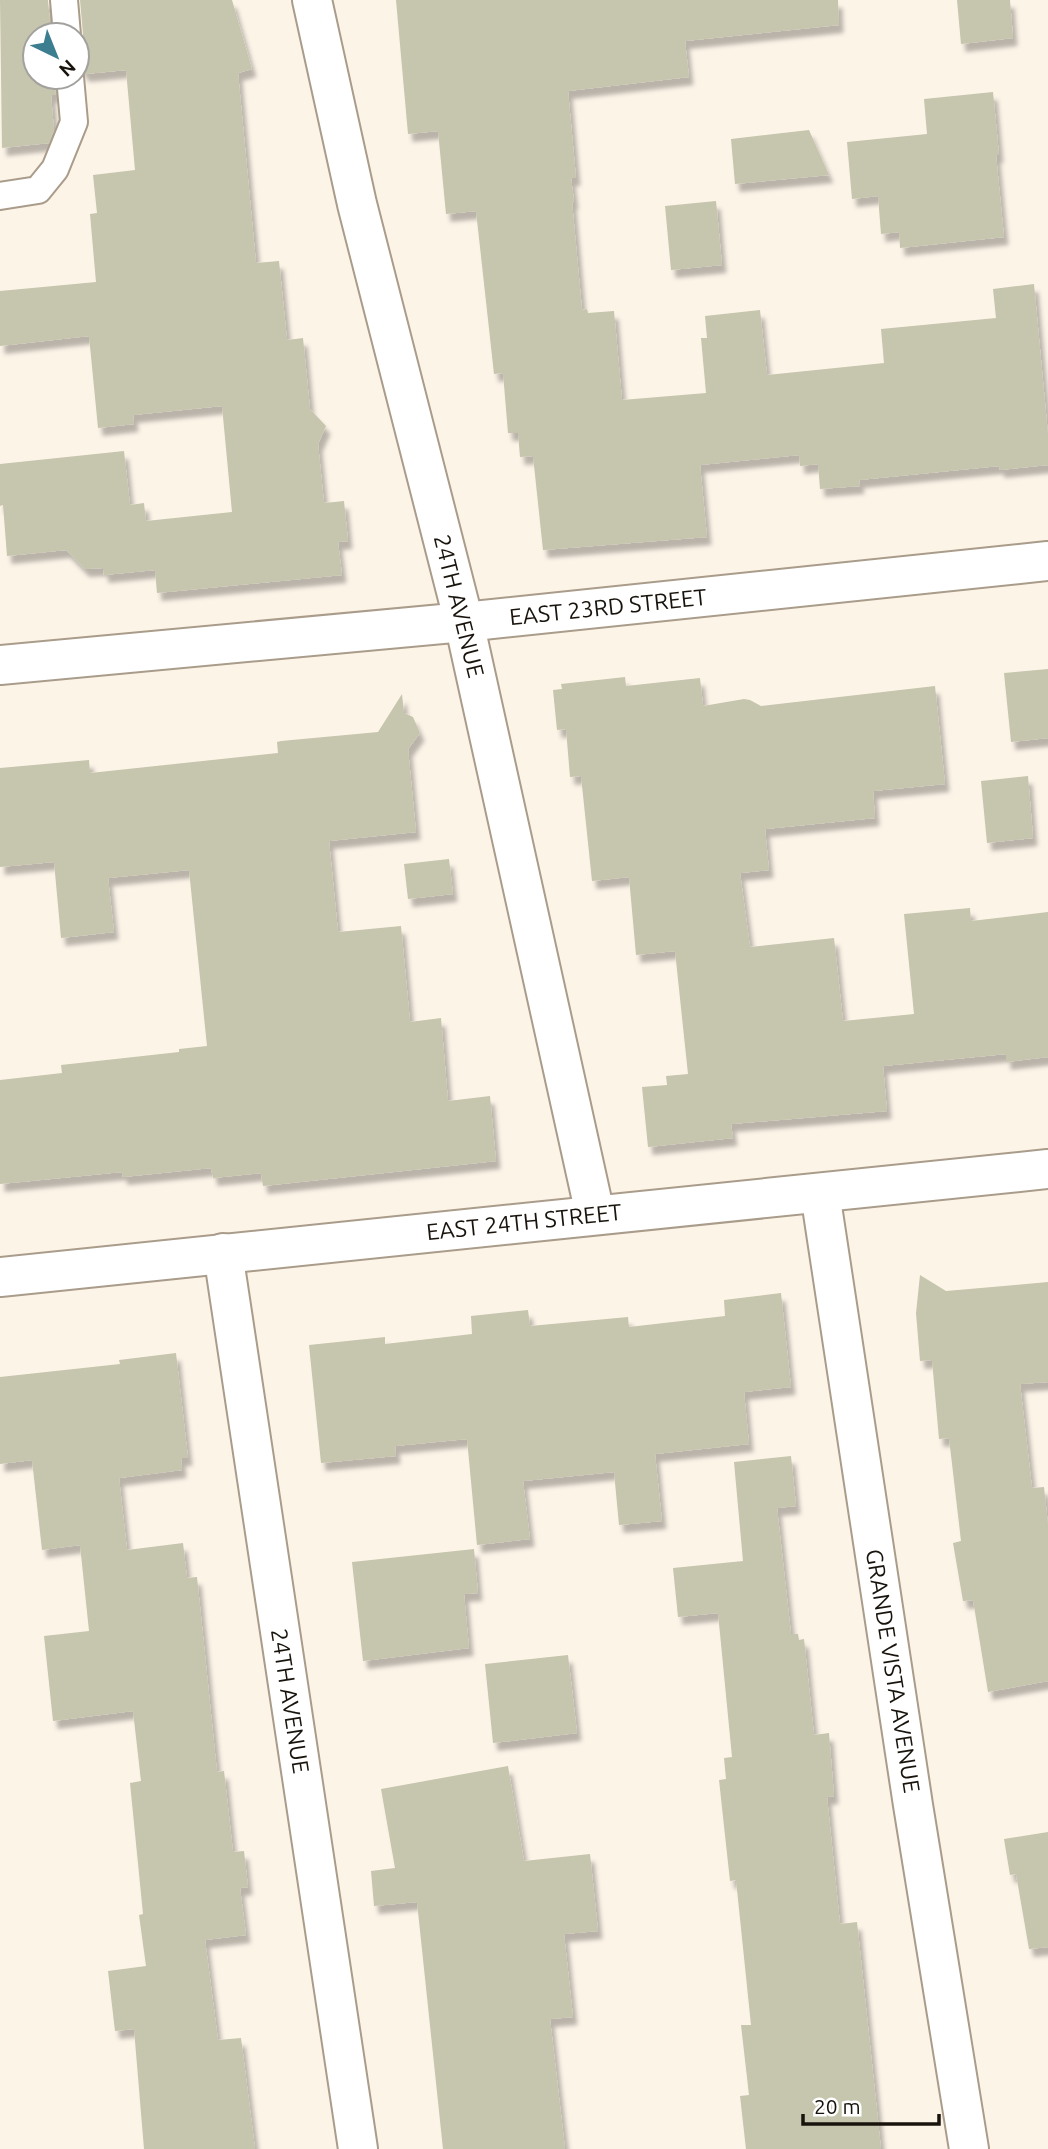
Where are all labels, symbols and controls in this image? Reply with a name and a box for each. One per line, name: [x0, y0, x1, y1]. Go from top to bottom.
north arrow: [21, 21, 91, 91]
text: N: [55, 56, 80, 81]
street label: 24TH AVENUE: [430, 532, 489, 680]
street label: EAST 23RD STREET: [508, 584, 708, 629]
street label: EAST 24TH STREET: [425, 1199, 623, 1244]
street label: GRANDE VISTA AVENUE: [862, 1547, 925, 1795]
street label: 24TH AVENUE: [267, 1627, 314, 1775]
scale bar: [803, 2082, 940, 2126]
text: 20 m: [814, 2094, 861, 2118]

